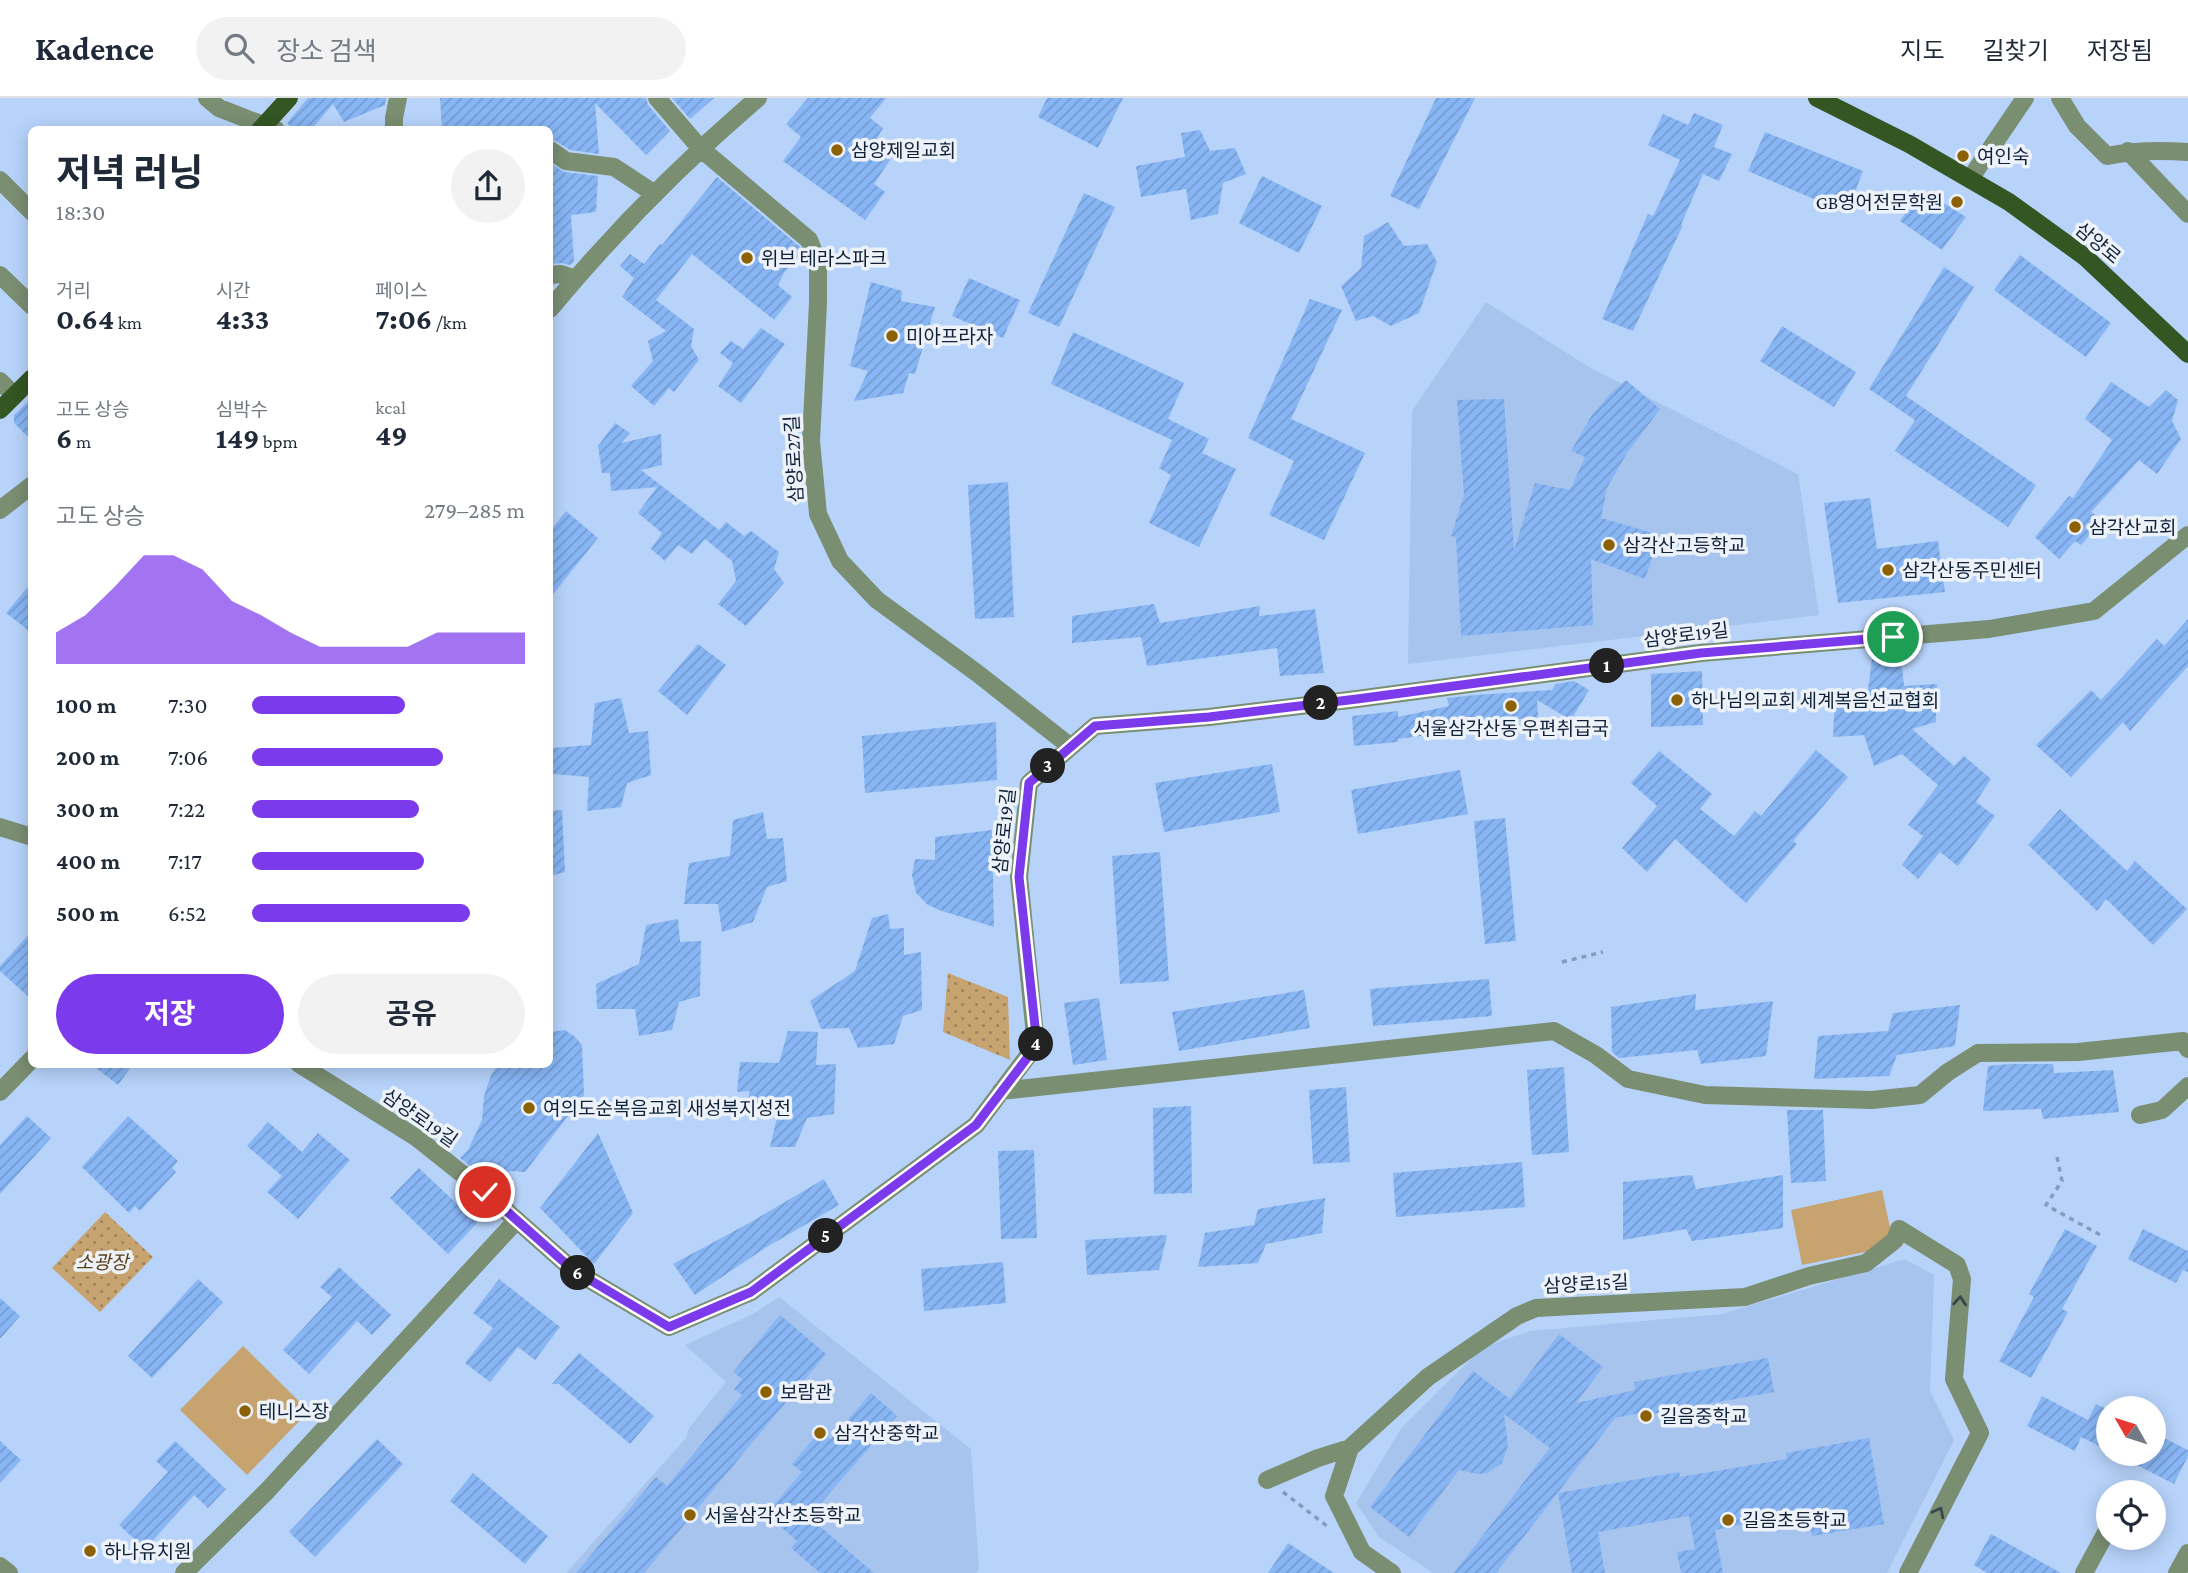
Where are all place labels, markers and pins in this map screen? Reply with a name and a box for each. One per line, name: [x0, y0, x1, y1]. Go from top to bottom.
place label: 삼양제일교회: [851, 140, 956, 161]
marker: 삼양제일교회: [829, 142, 845, 158]
place label: 여인숙: [1977, 146, 2029, 167]
marker: 여인숙: [1955, 148, 1971, 164]
place label: GB영어전문학원: [1816, 192, 1943, 213]
marker: GB영어전문학원: [1949, 194, 1965, 210]
place label: 위브 테라스파크: [761, 248, 887, 269]
marker: 위브 테라스파크: [739, 250, 755, 266]
place label: 미아프라자: [906, 326, 993, 347]
marker: 미아프라자: [884, 328, 900, 344]
place label: 삼각산교회: [2089, 517, 2176, 538]
marker: 삼각산교회: [2067, 519, 2083, 535]
place label: 삼각산고등학교: [1623, 535, 1745, 556]
marker: 삼각산고등학교: [1601, 537, 1617, 553]
place label: 삼각산동주민센터: [1902, 560, 2042, 581]
marker: 삼각산동주민센터: [1880, 562, 1896, 578]
pin: [1863, 607, 1923, 667]
pin: 1: [1590, 648, 1624, 684]
pin: 2: [1304, 686, 1338, 720]
place label: 하나님의교회 세계복음선교협회: [1691, 690, 1939, 711]
marker: 하나님의교회 세계복음선교협회: [1669, 692, 1685, 708]
marker: 서울삼각산동 우편취급국: [1503, 698, 1519, 714]
place label: 서울삼각산동 우편취급국: [1413, 718, 1609, 739]
pin: 3: [1030, 748, 1066, 784]
pin: 4: [1018, 1026, 1054, 1062]
place label: 여의도순복음교회 새성북지성전: [543, 1098, 791, 1119]
marker: 여의도순복음교회 새성북지성전: [521, 1100, 537, 1116]
pin: [455, 1162, 515, 1222]
pin: 5: [808, 1218, 844, 1254]
pin: 6: [560, 1256, 596, 1290]
place label: 보람관: [780, 1382, 832, 1403]
marker: 보람관: [758, 1384, 774, 1400]
place label: 테니스장: [259, 1401, 329, 1422]
marker: 테니스장: [237, 1403, 253, 1419]
place label: 길음중학교: [1660, 1406, 1747, 1427]
marker: 길음중학교: [1638, 1408, 1654, 1424]
place label: 삼각산중학교: [834, 1423, 939, 1444]
marker: 삼각산중학교: [812, 1425, 828, 1441]
place label: 서울삼각산초등학교: [704, 1505, 861, 1526]
marker: 서울삼각산초등학교: [682, 1507, 698, 1523]
place label: 길음초등학교: [1742, 1510, 1847, 1531]
marker: 길음초등학교: [1720, 1512, 1736, 1528]
place label: 하나유치원: [104, 1541, 191, 1562]
marker: 하나유치원: [82, 1543, 98, 1559]

